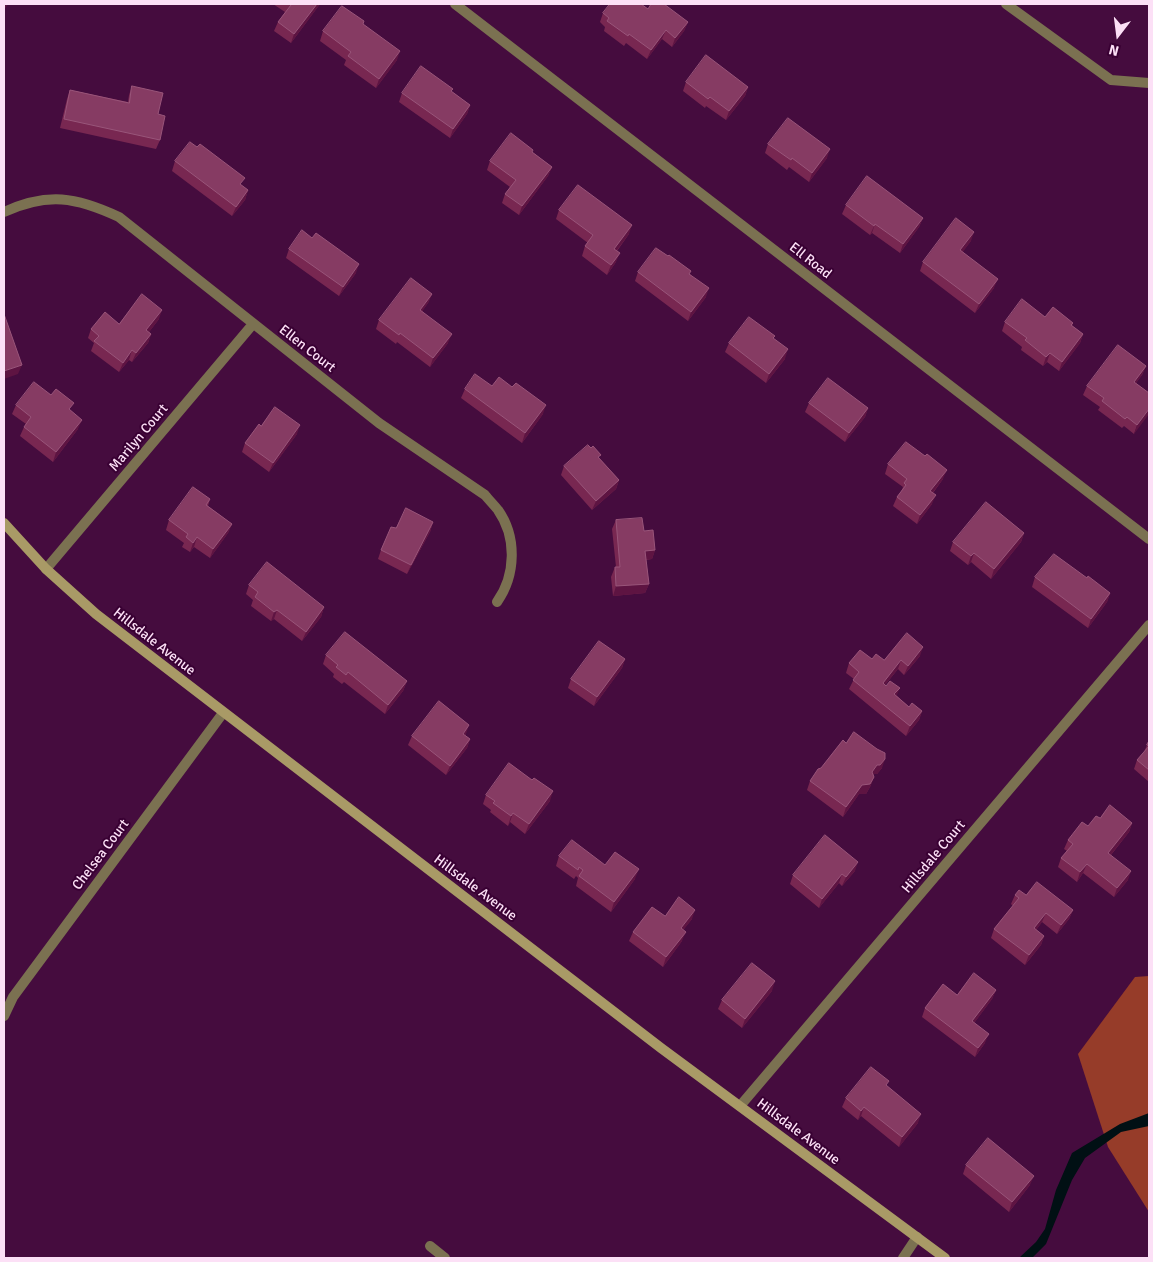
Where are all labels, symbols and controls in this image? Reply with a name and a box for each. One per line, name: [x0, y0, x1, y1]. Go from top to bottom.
north arrow: [1093, 10, 1143, 60]
text: N: [1107, 40, 1121, 59]
street label: Ell Road: [786, 239, 834, 283]
street label: Ellen Court: [275, 322, 339, 376]
street label: Marilyn Court: [106, 401, 172, 475]
street label: Hillsdale Avenue: [110, 605, 198, 679]
street label: Chelsea Court: [69, 816, 133, 894]
street label: Hillsdale Court: [899, 817, 969, 897]
street label: Hillsdale Avenue: [430, 851, 520, 925]
street label: Hillsdale Avenue: [753, 1095, 843, 1169]

